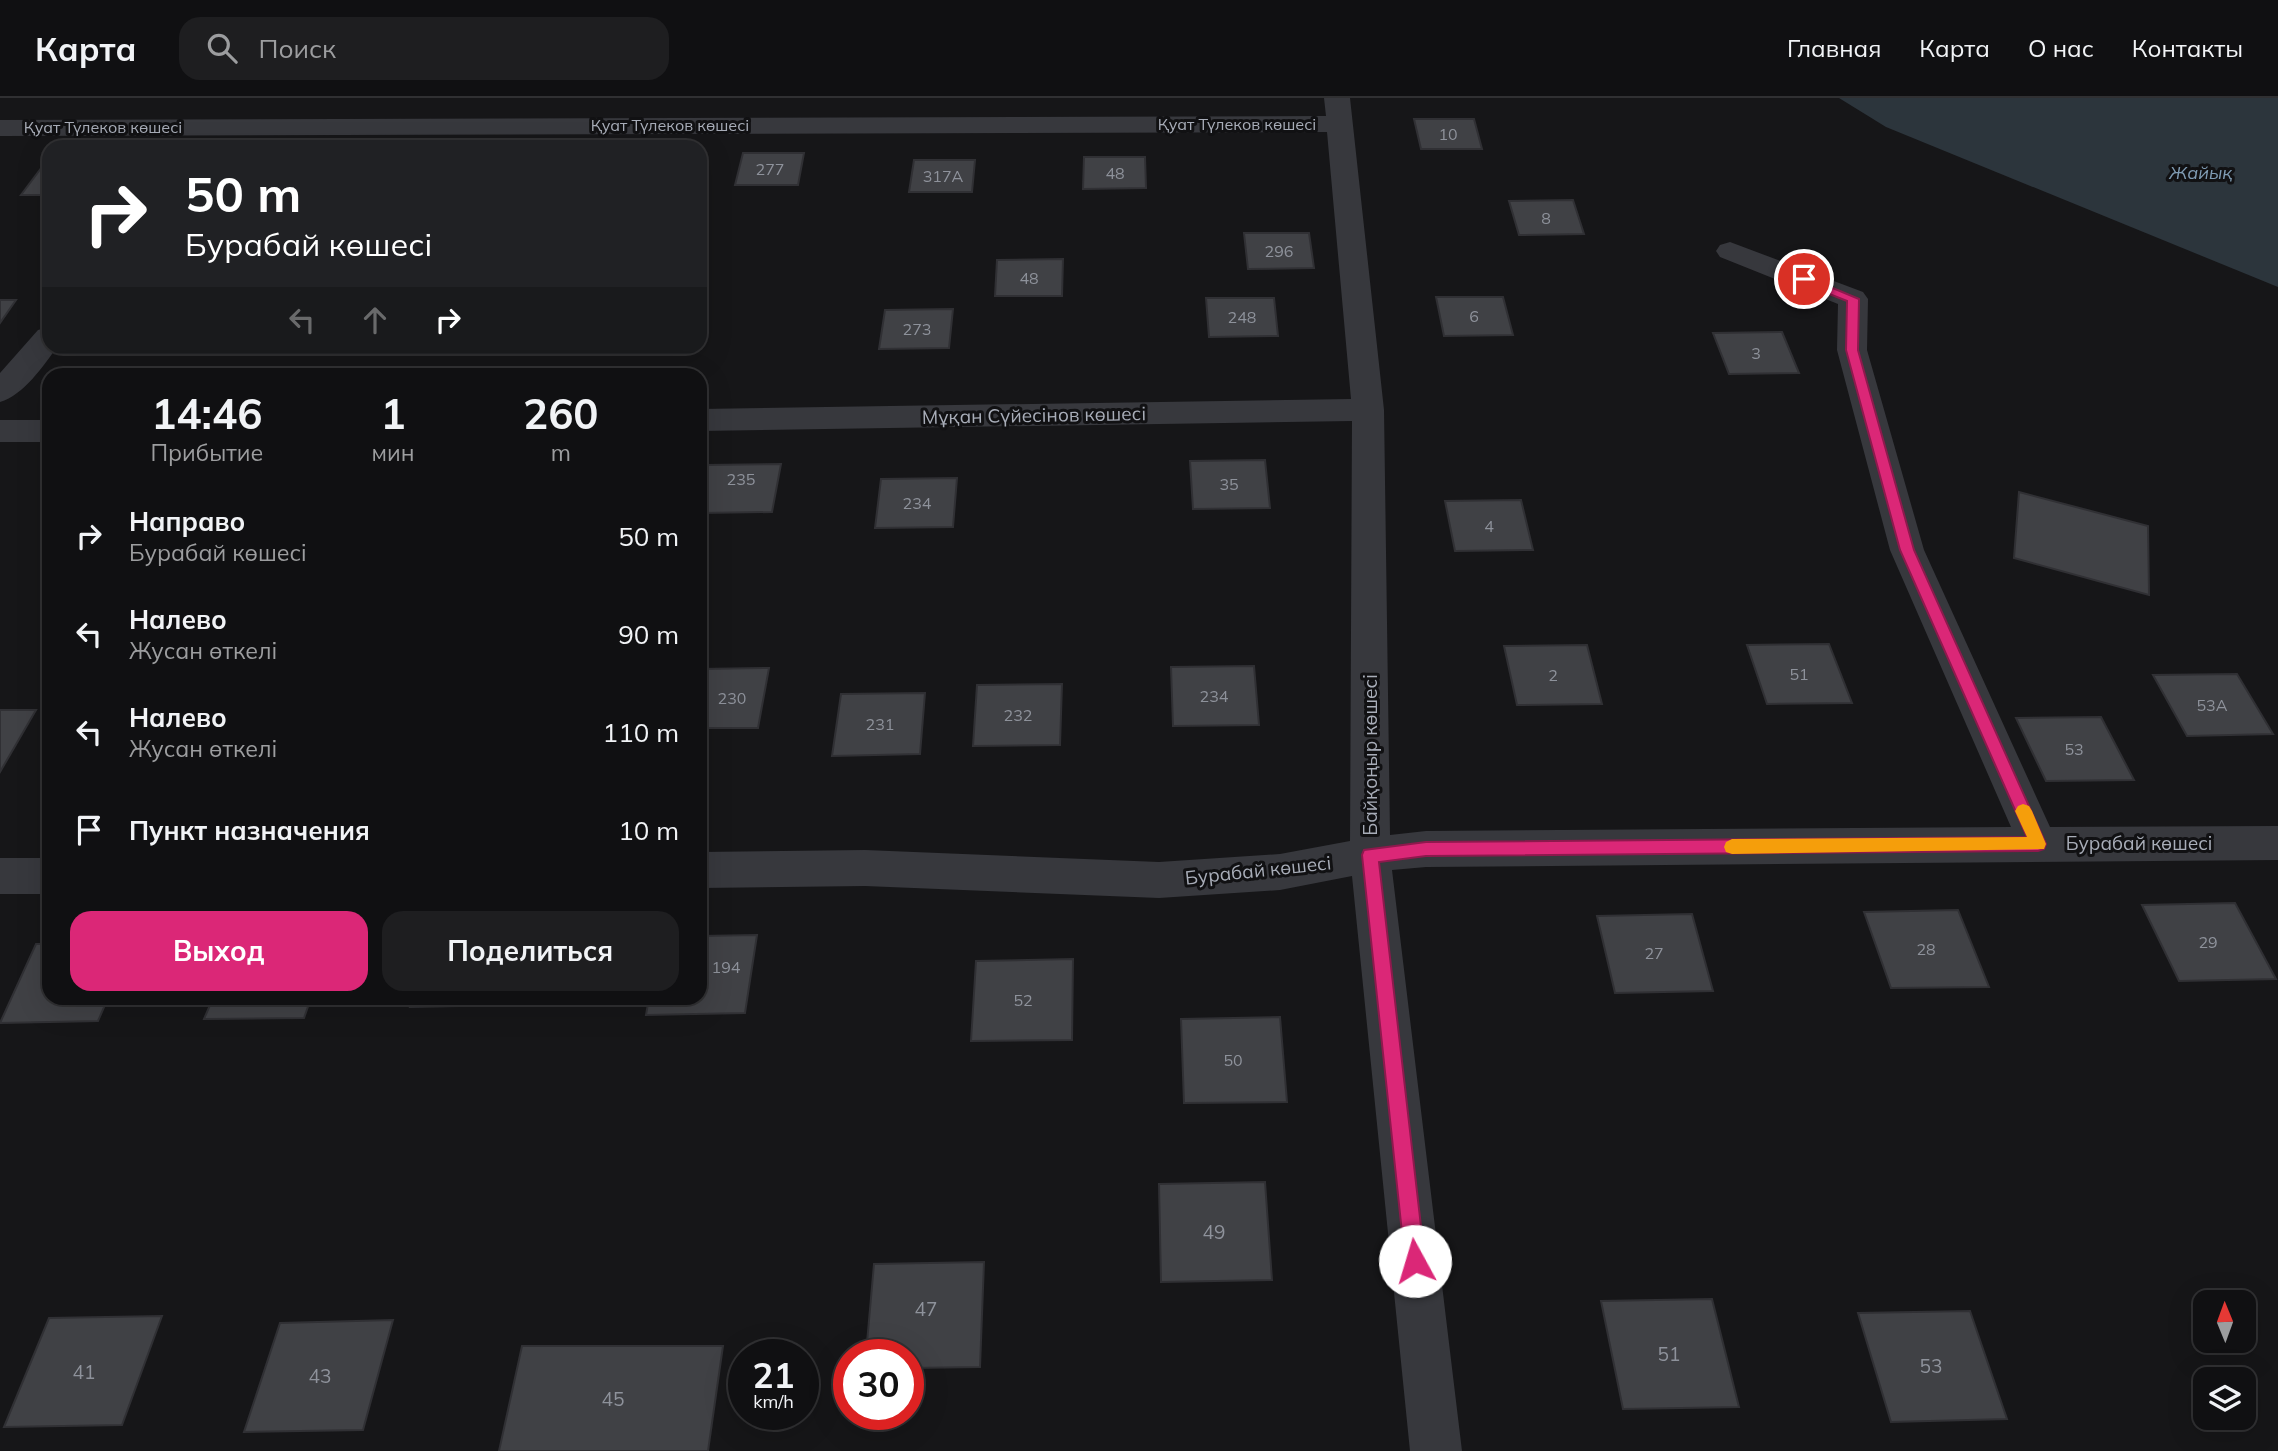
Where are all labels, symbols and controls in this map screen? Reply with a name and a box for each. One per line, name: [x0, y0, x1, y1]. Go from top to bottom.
search box: [179, 17, 669, 80]
text: Карта: [35, 28, 137, 69]
icon: search: [203, 29, 241, 67]
text: Поиск: [259, 32, 336, 65]
text: Главная: [1787, 33, 1881, 63]
text: Карта: [1919, 33, 1990, 63]
text: О нас: [2028, 33, 2094, 63]
text: Контакты: [2132, 33, 2243, 63]
street label: Қуат Түлеков көшесі: [1158, 114, 1316, 134]
street label: Қуат Түлеков көшесі: [591, 115, 749, 135]
street label: Қуат Түлеков көшесі: [24, 117, 182, 137]
house number: 10: [1438, 124, 1458, 144]
house number: 277: [756, 159, 784, 179]
water label: Жайық: [2168, 161, 2233, 184]
text: 50 m: [185, 163, 301, 224]
house number: 48: [1105, 163, 1125, 183]
house number: 317А: [923, 166, 964, 186]
icon: right: [70, 168, 161, 259]
house number: 8: [1541, 208, 1551, 228]
text: Бурабай көшесi: [185, 224, 432, 264]
house number: 296: [1265, 241, 1293, 261]
pin: [1774, 249, 1834, 309]
icon: arrive: [1785, 260, 1823, 298]
house number: 48: [1019, 268, 1039, 288]
icon: left: [283, 301, 321, 339]
icon: ahead: [356, 301, 394, 339]
icon: right: [429, 301, 467, 339]
house number: 6: [1469, 306, 1479, 326]
house number: 248: [1228, 307, 1256, 327]
house number: 273: [903, 319, 931, 339]
house number: 3: [1751, 343, 1761, 363]
text: 14:46: [151, 387, 262, 440]
text: 1: [380, 387, 406, 440]
text: 260: [523, 387, 599, 440]
street label: Мұқан Сүйесінов көшесі: [922, 401, 1146, 429]
text: Прибытие: [150, 438, 263, 467]
text: мин: [372, 438, 415, 467]
text: m: [551, 438, 571, 467]
house number: 235: [727, 469, 755, 489]
house number: 35: [1219, 474, 1239, 494]
house number: 234: [903, 493, 932, 513]
text: Направо: [129, 505, 245, 538]
house number: 4: [1484, 516, 1494, 536]
icon: right: [70, 517, 108, 555]
text: 50 m: [618, 520, 679, 553]
text: Бурабай көшесi: [129, 538, 307, 567]
text: Налево: [129, 603, 227, 636]
icon: left: [70, 615, 108, 653]
text: 90 m: [618, 618, 679, 651]
text: Жусан өткелі: [129, 636, 277, 665]
house number: 51: [1789, 664, 1809, 684]
house number: 2: [1548, 665, 1558, 685]
street label: Байқоңыр көшесi: [1358, 674, 1382, 836]
house number: 234: [1200, 686, 1229, 706]
house number: 230: [718, 688, 746, 708]
house number: 53А: [2197, 695, 2228, 715]
text: Налево: [129, 701, 227, 734]
house number: 232: [1004, 705, 1032, 725]
icon: left: [70, 713, 108, 751]
house number: 231: [866, 714, 894, 734]
text: 110 m: [603, 716, 679, 749]
text: Жусан өткелі: [129, 734, 277, 763]
house number: 53: [2064, 739, 2084, 759]
icon: arrive: [70, 811, 108, 849]
text: Пункт назначения: [129, 814, 370, 847]
text: 10 m: [618, 814, 679, 847]
street label: Бурабай көшесi: [2066, 831, 2212, 855]
street label: Бурабай көшесi: [1184, 850, 1332, 890]
button: Выход: [70, 911, 368, 991]
button: Поделиться: [382, 911, 679, 991]
house number: 29: [2198, 932, 2218, 952]
house number: 28: [1916, 939, 1936, 959]
house number: 27: [1644, 943, 1664, 963]
house number: 194: [712, 957, 741, 977]
house number: 52: [1013, 990, 1033, 1010]
house number: 50: [1223, 1050, 1243, 1070]
house number: 49: [1203, 1220, 1225, 1244]
position arrow: [1378, 1224, 1452, 1298]
north arrow: [2193, 1290, 2256, 1353]
map controls: [2193, 1290, 2256, 1430]
house number: 47: [915, 1297, 937, 1321]
speed limit sign: 30: [833, 1339, 924, 1430]
house number: 51: [1658, 1342, 1680, 1366]
text: 21: [752, 1353, 795, 1397]
house number: 53: [1920, 1354, 1942, 1378]
house number: 41: [73, 1360, 95, 1384]
house number: 43: [309, 1364, 331, 1388]
button: layers: [2193, 1367, 2256, 1430]
house number: 45: [602, 1387, 624, 1411]
text: km/h: [753, 1390, 794, 1413]

